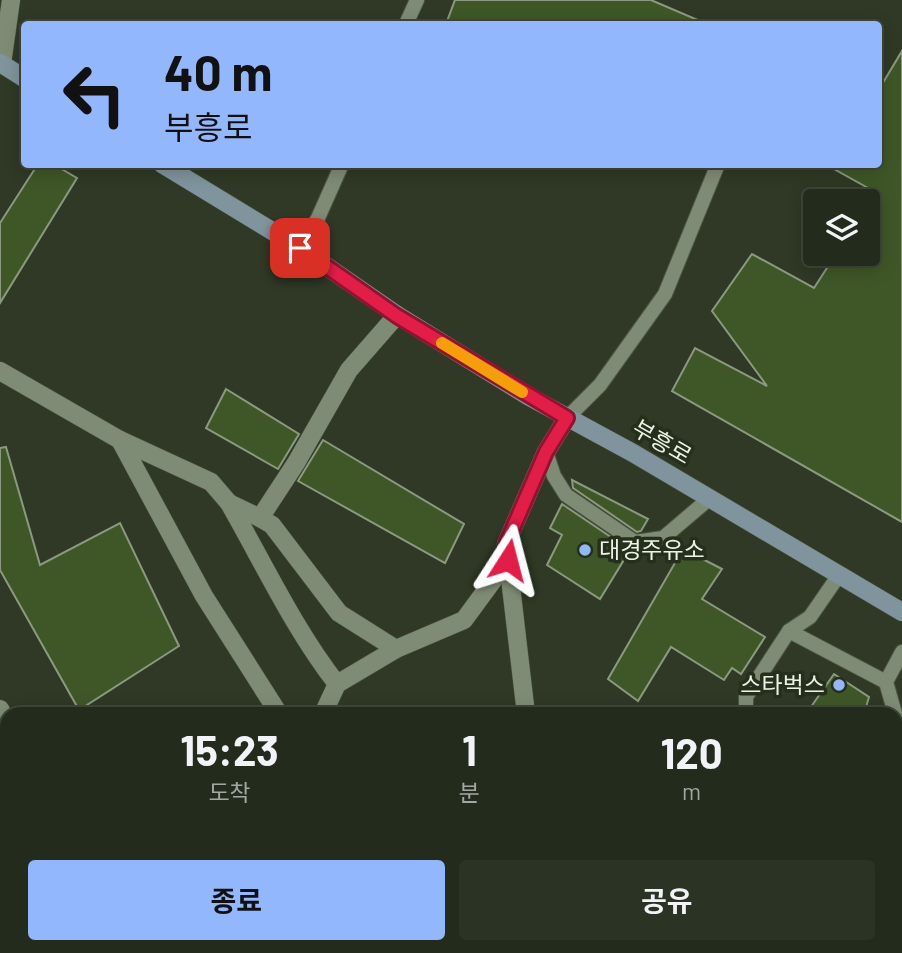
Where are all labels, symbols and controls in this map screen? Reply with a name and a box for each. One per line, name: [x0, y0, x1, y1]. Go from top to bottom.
text: 40 m: [164, 42, 272, 101]
icon: left: [49, 49, 140, 140]
text: 부흥로: [164, 107, 252, 145]
map controls: [803, 189, 880, 266]
button: layers: [803, 189, 880, 266]
pin: [270, 218, 330, 278]
icon: arrive: [281, 229, 319, 267]
street label: 부흥로: [628, 413, 697, 469]
position arrow: [471, 523, 545, 597]
place label: 대경주유소: [599, 535, 705, 563]
marker: 대경주유소: [577, 542, 593, 558]
place label: 스타벅스: [740, 670, 825, 698]
marker: 스타벅스: [831, 677, 847, 693]
text: 15:23: [180, 724, 279, 774]
text: 1: [462, 724, 477, 774]
text: 120: [660, 727, 723, 777]
text: m: [682, 777, 701, 805]
text: 도착: [208, 778, 251, 806]
text: 분: [459, 778, 480, 806]
button: 종료: [28, 860, 445, 940]
button: 공유: [459, 860, 875, 940]

